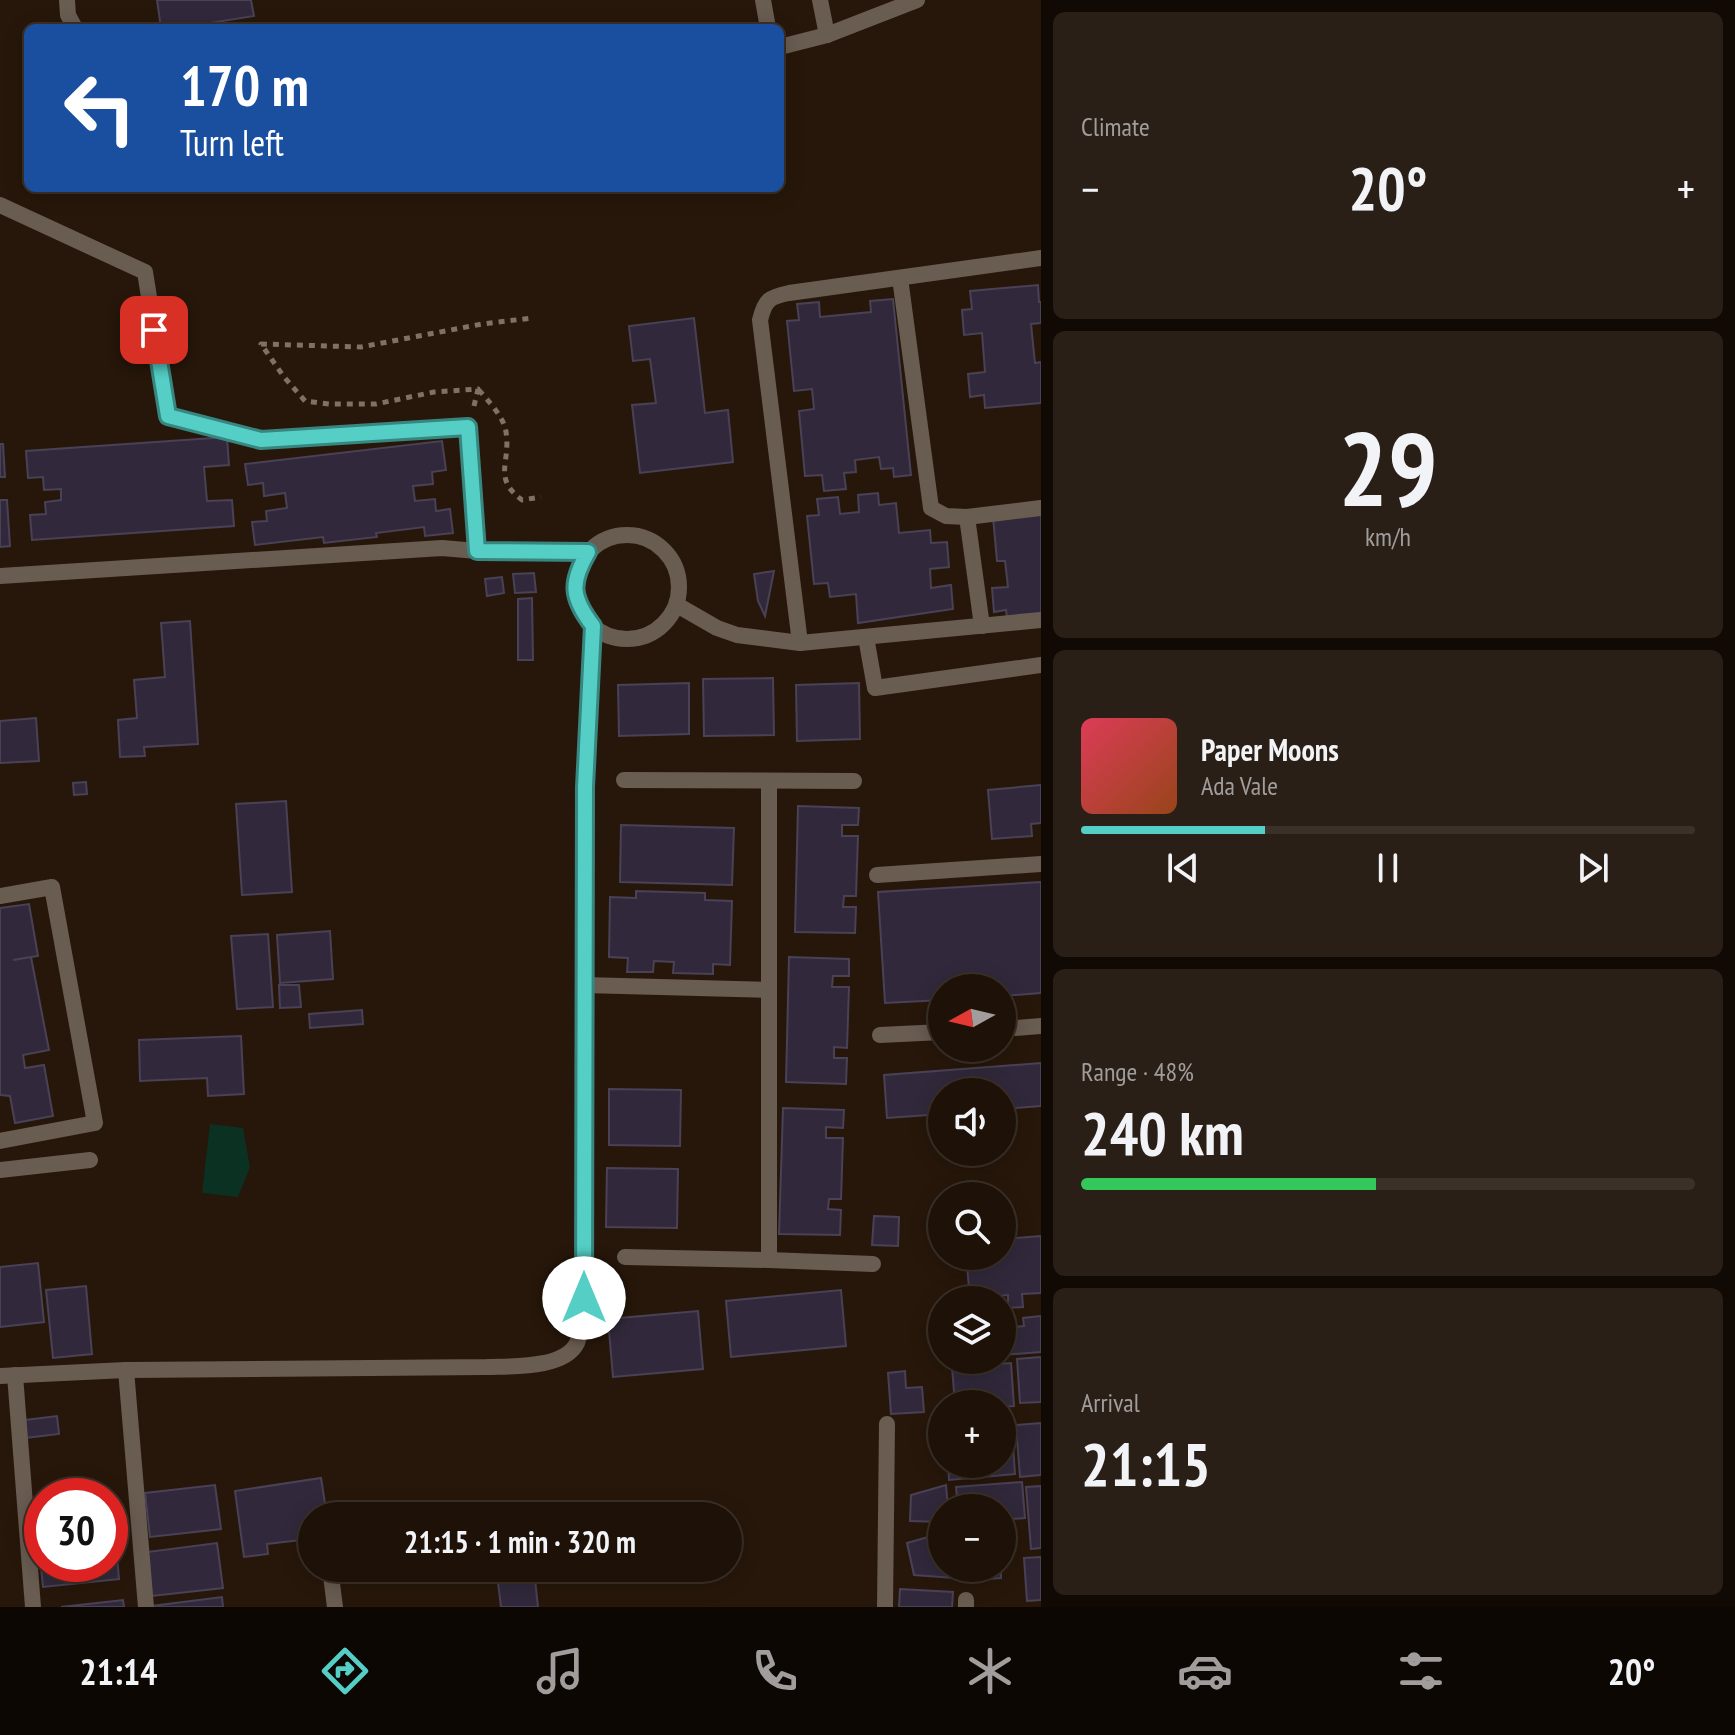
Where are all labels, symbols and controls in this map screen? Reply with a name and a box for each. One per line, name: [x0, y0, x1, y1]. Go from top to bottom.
text: 170 m: [180, 49, 309, 121]
icon: left: [48, 56, 152, 160]
text: Climate: [1081, 110, 1150, 143]
text: Turn left: [180, 119, 284, 166]
text: 20°: [1348, 149, 1428, 227]
text: −: [1081, 160, 1099, 217]
text: +: [1677, 160, 1695, 217]
pin: [120, 296, 188, 364]
icon: arrive: [132, 308, 176, 352]
text: 29: [1338, 400, 1438, 535]
text: km/h: [1365, 520, 1411, 553]
text: Paper Moons: [1201, 730, 1339, 769]
text: Ada Vale: [1201, 769, 1278, 802]
icon: previous: [1161, 846, 1205, 890]
icon: pause: [1366, 846, 1410, 890]
icon: next: [1571, 846, 1615, 890]
north arrow: [928, 974, 1016, 1062]
map controls: [928, 974, 1016, 1582]
text: Range · 48%: [1081, 1055, 1194, 1088]
button: sound: [928, 1078, 1016, 1166]
text: 240 km: [1081, 1094, 1244, 1172]
button: search: [928, 1182, 1016, 1270]
position arrow: [542, 1256, 626, 1340]
button: layers: [928, 1286, 1016, 1374]
text: Arrival: [1081, 1386, 1140, 1419]
button: +: [928, 1390, 1016, 1478]
text: 21:15: [1081, 1425, 1211, 1503]
speed limit sign: 30: [24, 1478, 128, 1582]
button: −: [928, 1494, 1016, 1582]
text: 21:15 · 1 min · 320 m: [404, 1522, 636, 1561]
icon: directions: [317, 1643, 373, 1699]
icon: music: [532, 1643, 588, 1699]
icon: phone: [747, 1643, 803, 1699]
icon: climate: [962, 1643, 1018, 1699]
icon: car: [1177, 1643, 1233, 1699]
icon: filters: [1393, 1643, 1449, 1699]
text: 21:14: [80, 1648, 157, 1695]
text: 20°: [1608, 1648, 1655, 1695]

